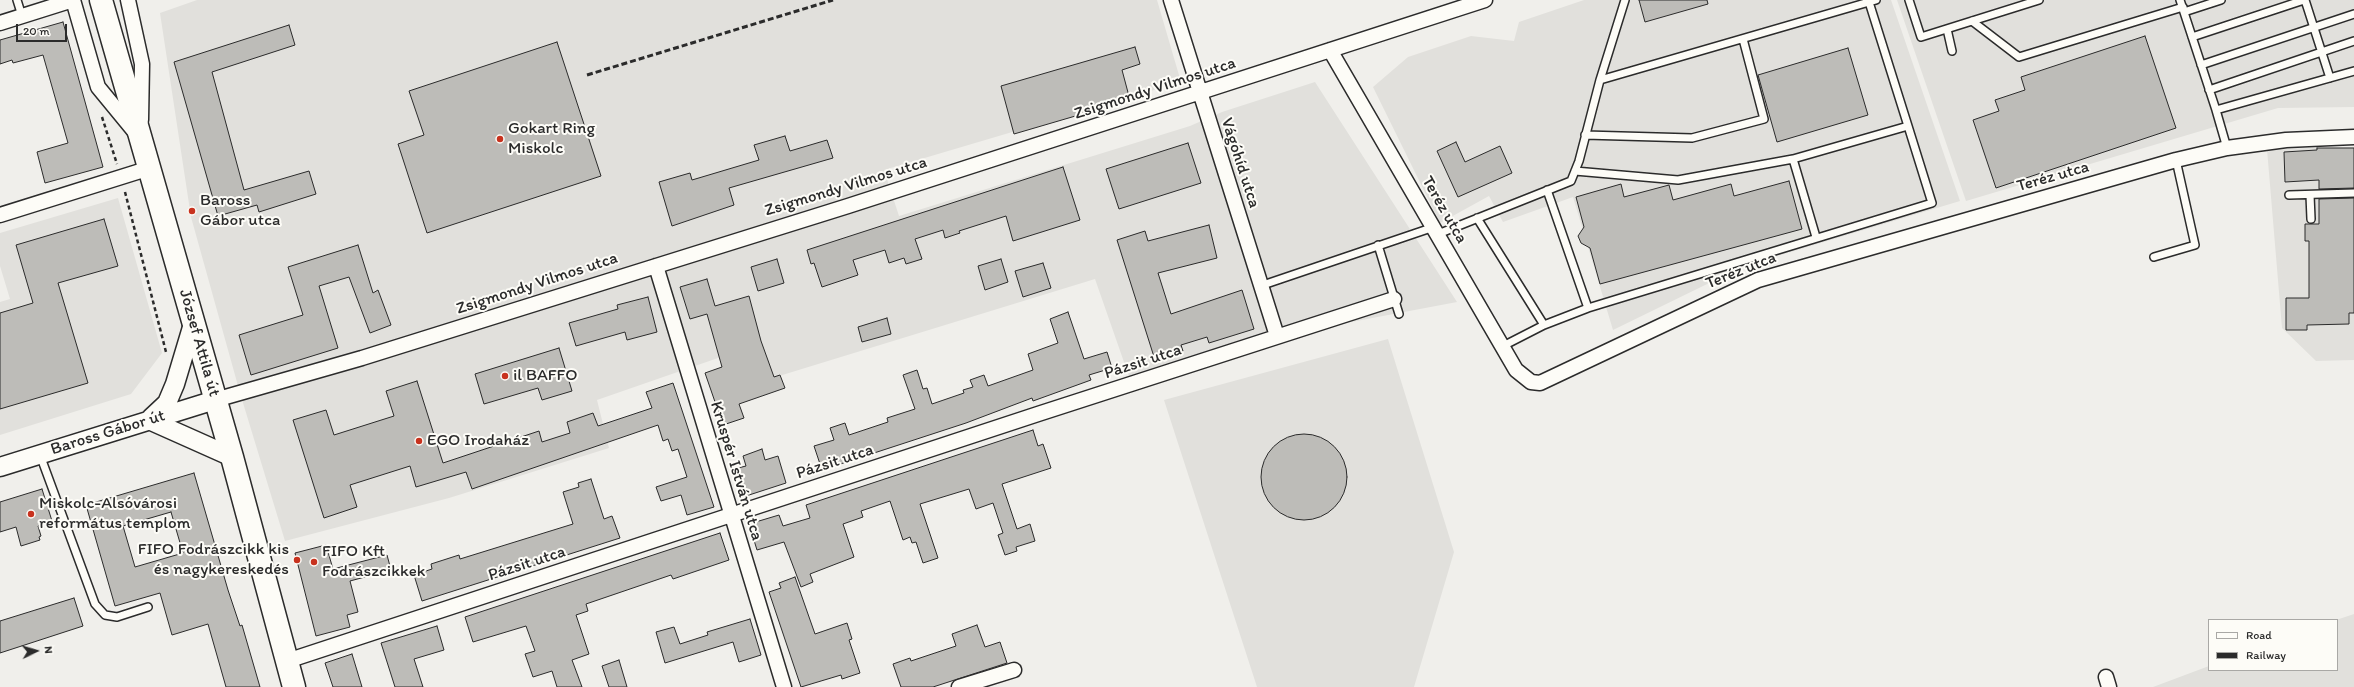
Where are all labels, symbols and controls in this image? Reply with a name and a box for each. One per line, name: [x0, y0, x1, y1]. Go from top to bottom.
scale bar: [18, 16, 69, 42]
text: 20 m: [23, 24, 50, 38]
street label: Zsigmondy Vilmos utca: [1072, 53, 1238, 125]
street label: Vágóhíd utca: [1216, 115, 1264, 211]
place label: Gokart Ring Miskolc: [508, 119, 595, 159]
marker: Gokart Ring Miskolc: [495, 134, 505, 144]
street label: Zsigmondy Vilmos utca: [762, 153, 930, 221]
street label: Teréz utca: [2014, 157, 2092, 197]
street label: Teréz utca: [1417, 173, 1471, 247]
place label: Baross Gábor utca: [200, 191, 280, 231]
marker: Baross Gábor utca: [187, 206, 197, 216]
street label: Zsigmondy Vilmos utca: [454, 248, 620, 320]
street label: Teréz utca: [1703, 248, 1779, 294]
street label: József Attila út: [174, 287, 224, 399]
street label: Pázsit utca: [1102, 340, 1184, 384]
place label: il BAFFO: [513, 366, 578, 386]
marker: il BAFFO: [500, 371, 510, 381]
street label: Kruspér István utca: [705, 399, 767, 543]
street label: Baross Gábor út: [48, 406, 168, 460]
place label: EGO Irodaház: [427, 431, 529, 451]
marker: EGO Irodaház: [414, 436, 424, 446]
street label: Pázsit utca: [794, 440, 876, 484]
place label: Miskolc-Alsóvárosi református templom: [39, 494, 190, 534]
marker: Miskolc-Alsóvárosi református templom: [26, 509, 36, 519]
place label: FIFO Fodrászcikk kis és nagykereskedés: [138, 540, 289, 580]
place label: FIFO Kft Fodrászcikkek: [322, 542, 425, 582]
street label: Pázsit utca: [486, 542, 568, 586]
marker: FIFO Fodrászcikk kis és nagykereskedés: [292, 555, 302, 565]
marker: FIFO Kft Fodrászcikkek: [309, 557, 319, 567]
legend: [2208, 619, 2338, 671]
text: Road: [2246, 628, 2272, 642]
north arrow: [16, 631, 56, 671]
text: N: [42, 646, 55, 654]
text: Railway: [2246, 648, 2286, 662]

